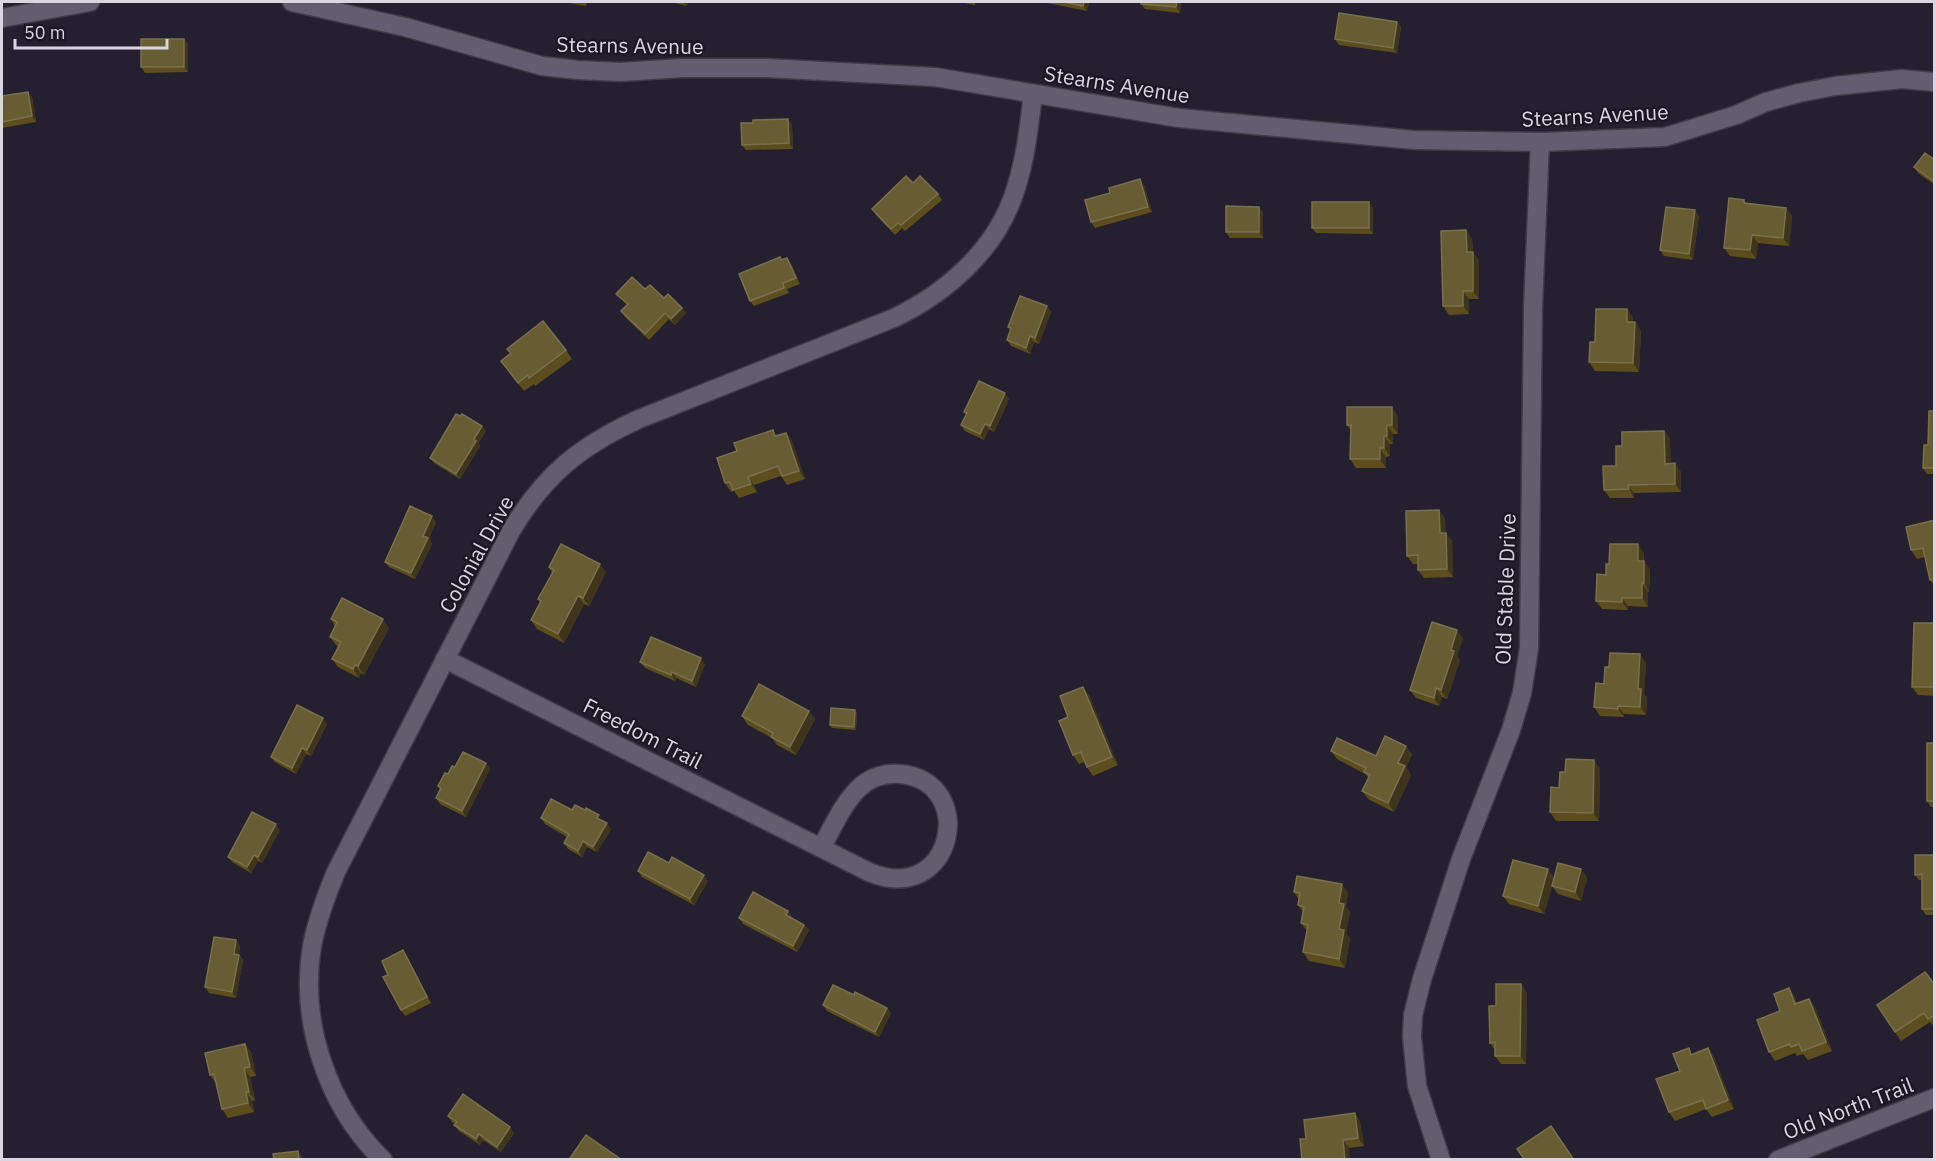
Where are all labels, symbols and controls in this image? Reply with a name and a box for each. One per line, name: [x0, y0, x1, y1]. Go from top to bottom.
scale bar: [15, 12, 166, 50]
text: 50 m: [24, 21, 66, 44]
street label: Stearns Avenue: [556, 30, 704, 60]
street label: Stearns Avenue: [1042, 59, 1192, 109]
street label: Stearns Avenue: [1521, 97, 1669, 133]
street label: Colonial Drive: [432, 490, 520, 618]
street label: Old Stable Drive: [1488, 513, 1522, 665]
street label: Freedom Trail: [579, 691, 708, 775]
street label: Old North Trail: [1779, 1070, 1917, 1146]

